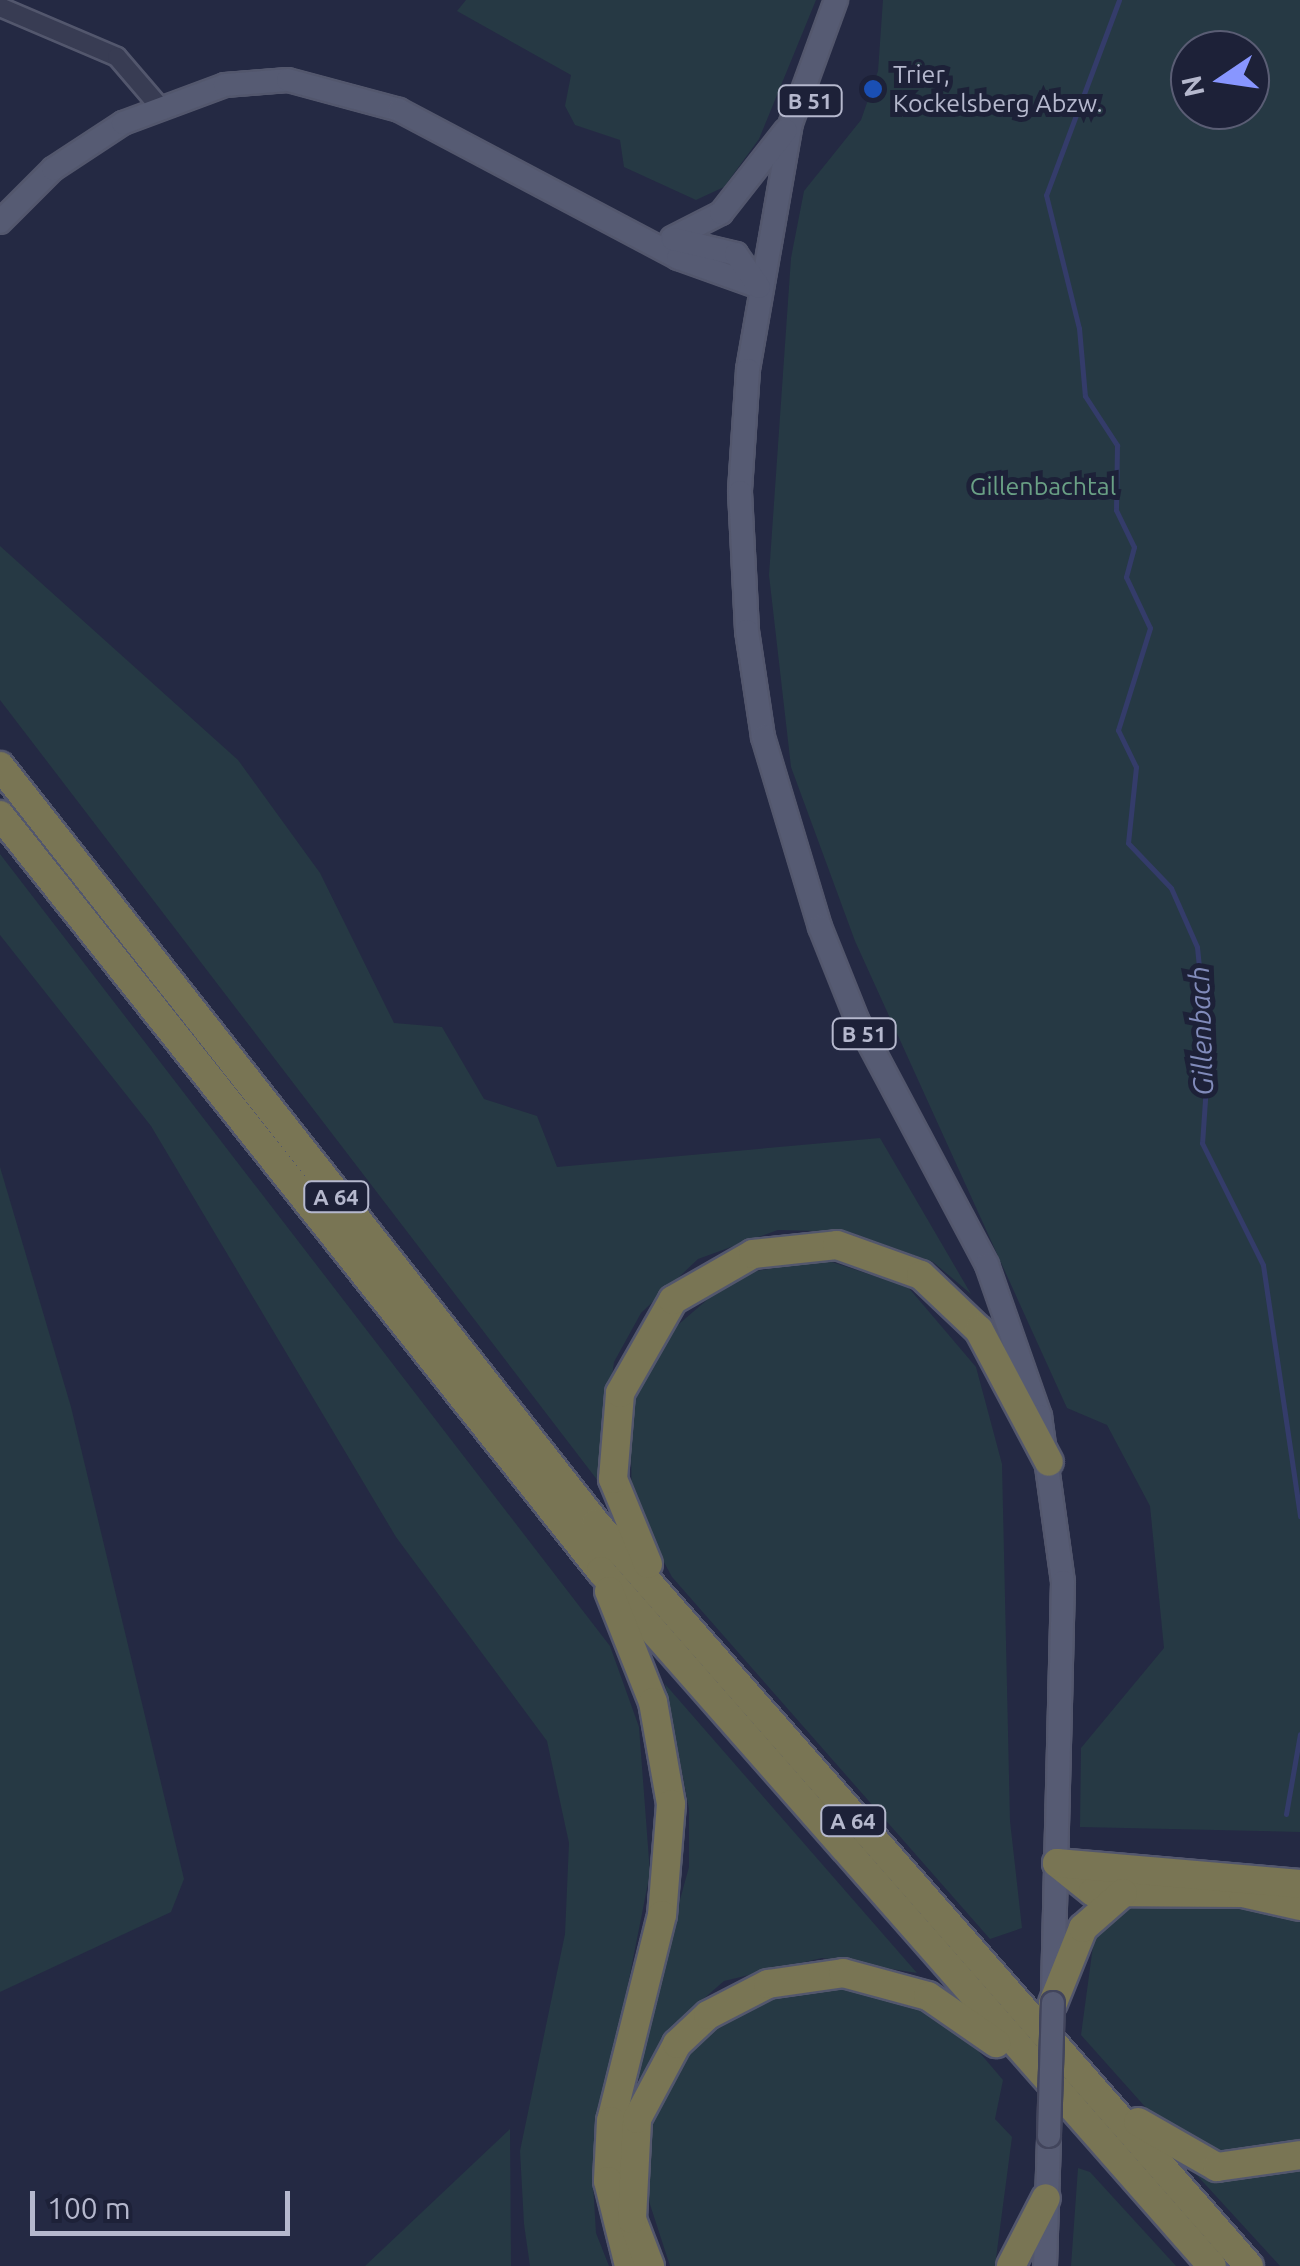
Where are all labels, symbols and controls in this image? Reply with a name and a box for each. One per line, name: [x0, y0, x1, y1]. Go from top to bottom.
north arrow: [1170, 30, 1270, 130]
place label: Trier, Kockelsberg Abzw.: [893, 60, 1103, 119]
text: N: [1175, 73, 1210, 100]
marker: Trier, Kockelsberg Abzw.: [862, 78, 884, 100]
road number: B 51: [778, 84, 842, 118]
park label: Gillenbachtal: [970, 471, 1116, 501]
water label: Gillenbach: [1182, 966, 1220, 1096]
road number: B 51: [832, 1017, 896, 1051]
road number: A 64: [301, 1180, 371, 1214]
road number: A 64: [818, 1804, 888, 1838]
scale bar: [35, 2171, 295, 2233]
text: 100 m: [47, 2191, 131, 2225]

